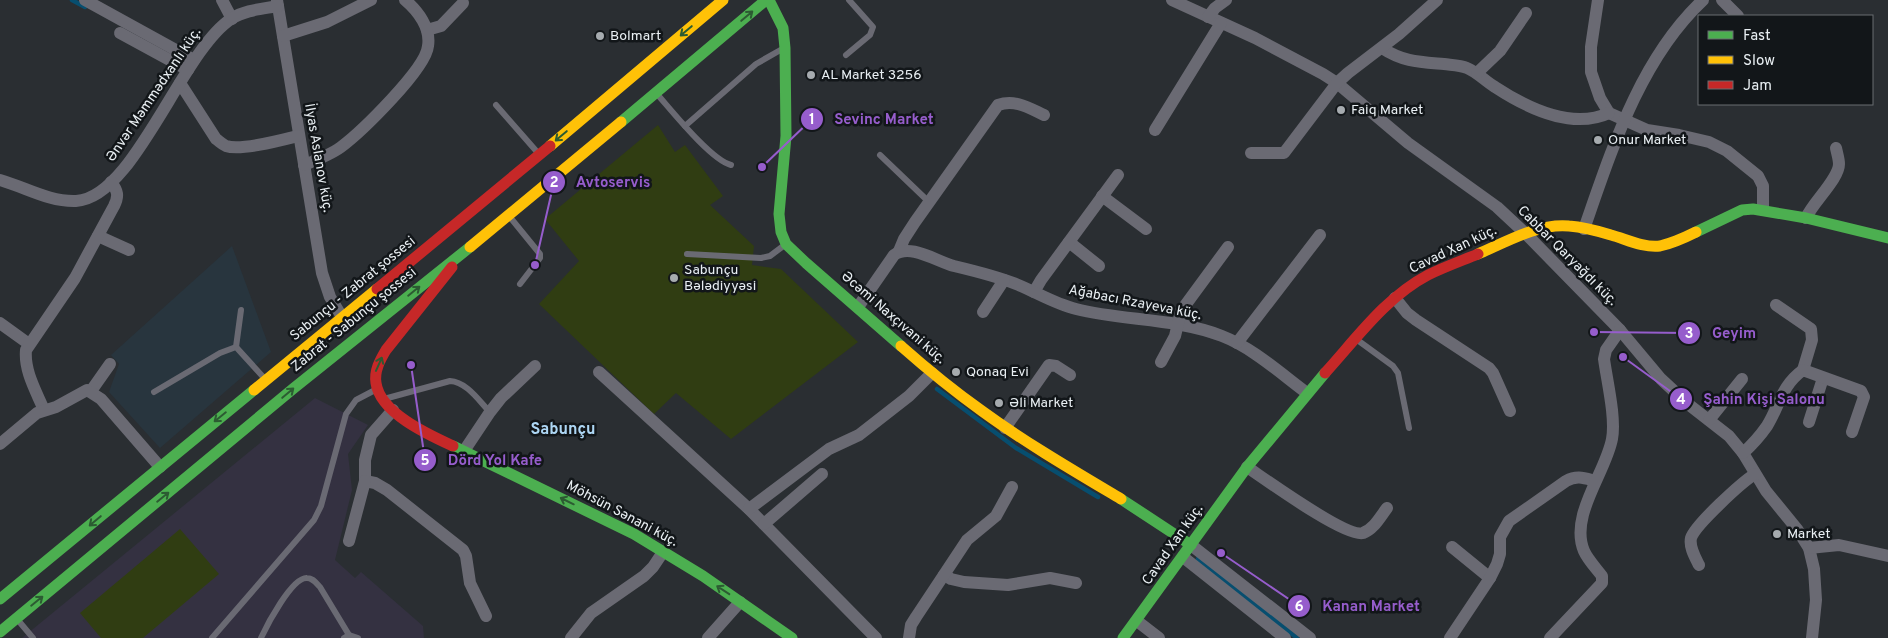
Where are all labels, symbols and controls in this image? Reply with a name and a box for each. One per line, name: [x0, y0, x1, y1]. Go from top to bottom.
one-way arrow: [740, 10, 753, 21]
legend: [1698, 15, 1873, 105]
street label: Ənvər Məmmədxanlı küç.: [103, 25, 205, 165]
one-way arrow: [680, 26, 693, 37]
text: Fast: [1743, 27, 1771, 46]
place label: Bolmart: [610, 28, 661, 45]
marker: Bolmart: [594, 30, 606, 42]
text: Slow: [1743, 52, 1775, 71]
place label: AL Market 3256: [821, 67, 922, 84]
marker: AL Market 3256: [805, 69, 817, 81]
text: Jam: [1743, 77, 1772, 96]
street label: İlyas Aslanov küç.: [300, 102, 337, 214]
place label: Faiq Market: [1351, 102, 1423, 119]
callout: Sevinc Market: [800, 104, 944, 134]
marker: Faiq Market: [1335, 104, 1347, 116]
text: 1: [809, 111, 815, 130]
text: Sevinc Market: [834, 111, 934, 130]
one-way arrow: [555, 130, 568, 141]
place label: Onur Market: [1608, 132, 1686, 149]
marker: Onur Market: [1592, 134, 1604, 146]
callout: Avtoservis: [541, 167, 661, 197]
text: 2: [549, 174, 559, 193]
text: Avtoservis: [576, 174, 650, 193]
street label: Cabbar Qaryağdı küç.: [1513, 202, 1621, 310]
street label: Cavad Xan küç.: [1407, 222, 1499, 278]
street label: Sabunçu - Zabrat şossesi: [287, 233, 419, 345]
place label: Sabunçu Bələdiyyəsi: [684, 262, 756, 295]
street label: Zabrat - Sabunçu şossesi: [288, 264, 420, 376]
street label: Əcəmi Naxçıvani küç.: [837, 268, 949, 368]
marker: Sabunçu Bələdiyyəsi: [668, 272, 680, 284]
street label: Ağabacı Rzayeva küç.: [1067, 282, 1203, 324]
one-way arrow: [407, 286, 420, 297]
callout: Geyim: [1676, 318, 1766, 348]
text: 3: [1685, 325, 1694, 344]
text: Geyim: [1712, 325, 1756, 344]
one-way arrow: [374, 356, 384, 371]
place label: Qonaq Evi: [966, 364, 1029, 381]
marker: Qonaq Evi: [950, 366, 962, 378]
callout: Şahin Kişi Salonu: [1668, 384, 1835, 414]
one-way arrow: [281, 388, 294, 399]
text: 4: [1676, 391, 1686, 410]
text: Şahin Kişi Salonu: [1703, 391, 1825, 410]
place label: Əli Market: [1009, 395, 1073, 412]
marker: Əli Market: [993, 397, 1005, 409]
one-way arrow: [214, 412, 227, 423]
district label: Sabunçu: [530, 420, 596, 440]
callout: Dörd Yol Kafe: [412, 445, 552, 475]
text: 5: [420, 452, 430, 471]
text: Dörd Yol Kafe: [448, 452, 542, 471]
street label: Möhsün Sənani küç.: [563, 477, 681, 551]
one-way arrow: [156, 492, 169, 503]
one-way arrow: [560, 496, 575, 505]
street label: Cavad Xan küç.: [1139, 501, 1207, 589]
one-way arrow: [88, 515, 101, 526]
place label: Market: [1787, 526, 1830, 543]
marker: Market: [1771, 528, 1783, 540]
one-way arrow: [716, 585, 730, 596]
callout: Kanan Market: [1287, 591, 1429, 621]
one-way arrow: [31, 595, 44, 606]
text: 6: [1294, 598, 1304, 617]
text: Kanan Market: [1322, 598, 1420, 617]

